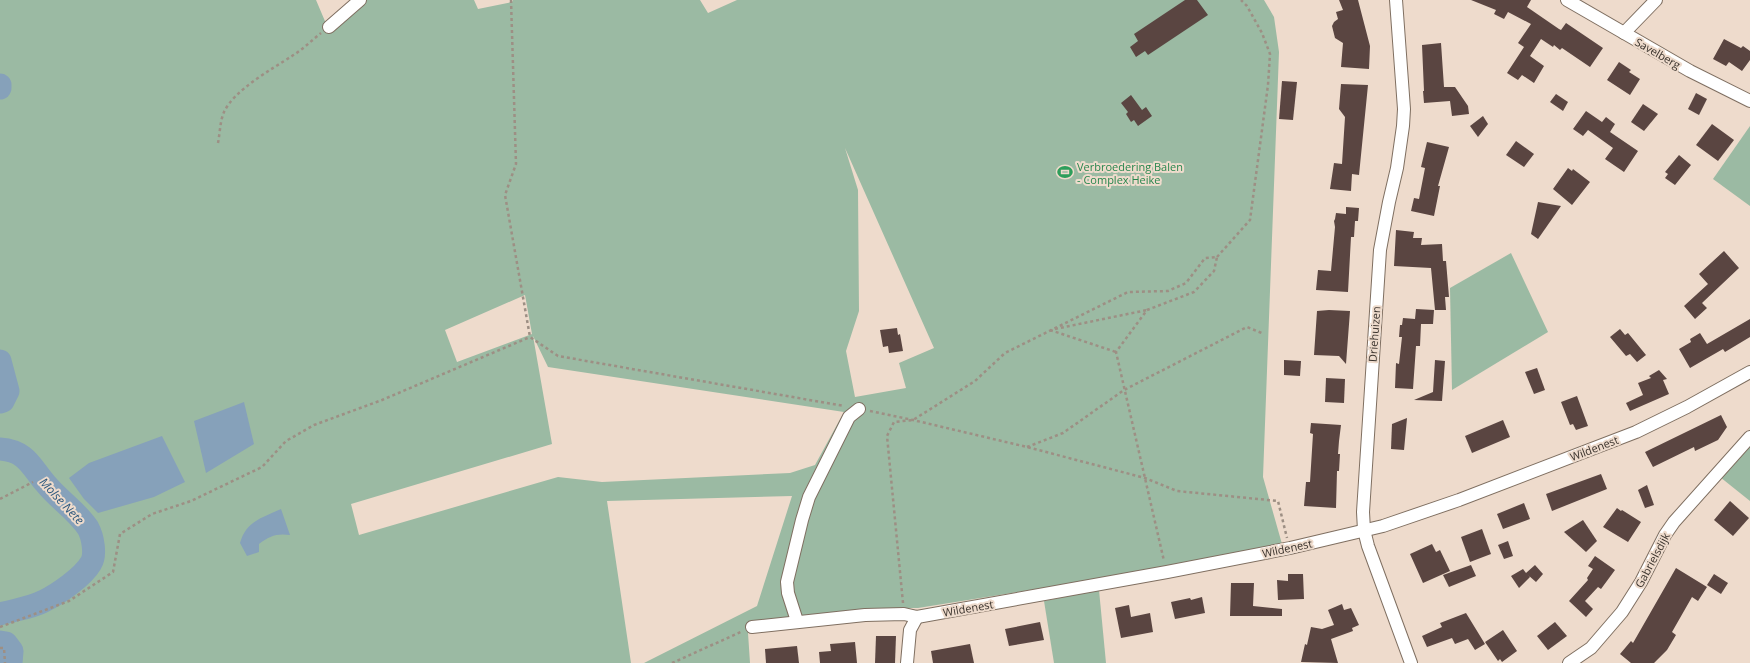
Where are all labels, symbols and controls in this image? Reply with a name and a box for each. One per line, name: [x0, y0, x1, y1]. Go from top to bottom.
street label: Savelberg: [1633, 34, 1683, 72]
place label: Verbroedering Balen - Complex Heike: [1077, 159, 1183, 187]
sports icon: Verbroedering Balen - Complex Heike: [1056, 163, 1074, 181]
street label: Driehuizen: [1365, 306, 1383, 362]
street label: Wildenest: [1568, 432, 1620, 464]
water label: Molse Nete: [36, 474, 88, 528]
street label: Gabrielsdijk: [1631, 530, 1673, 590]
street label: Wildenest: [1261, 535, 1313, 561]
street label: Wildenest: [942, 596, 994, 620]

